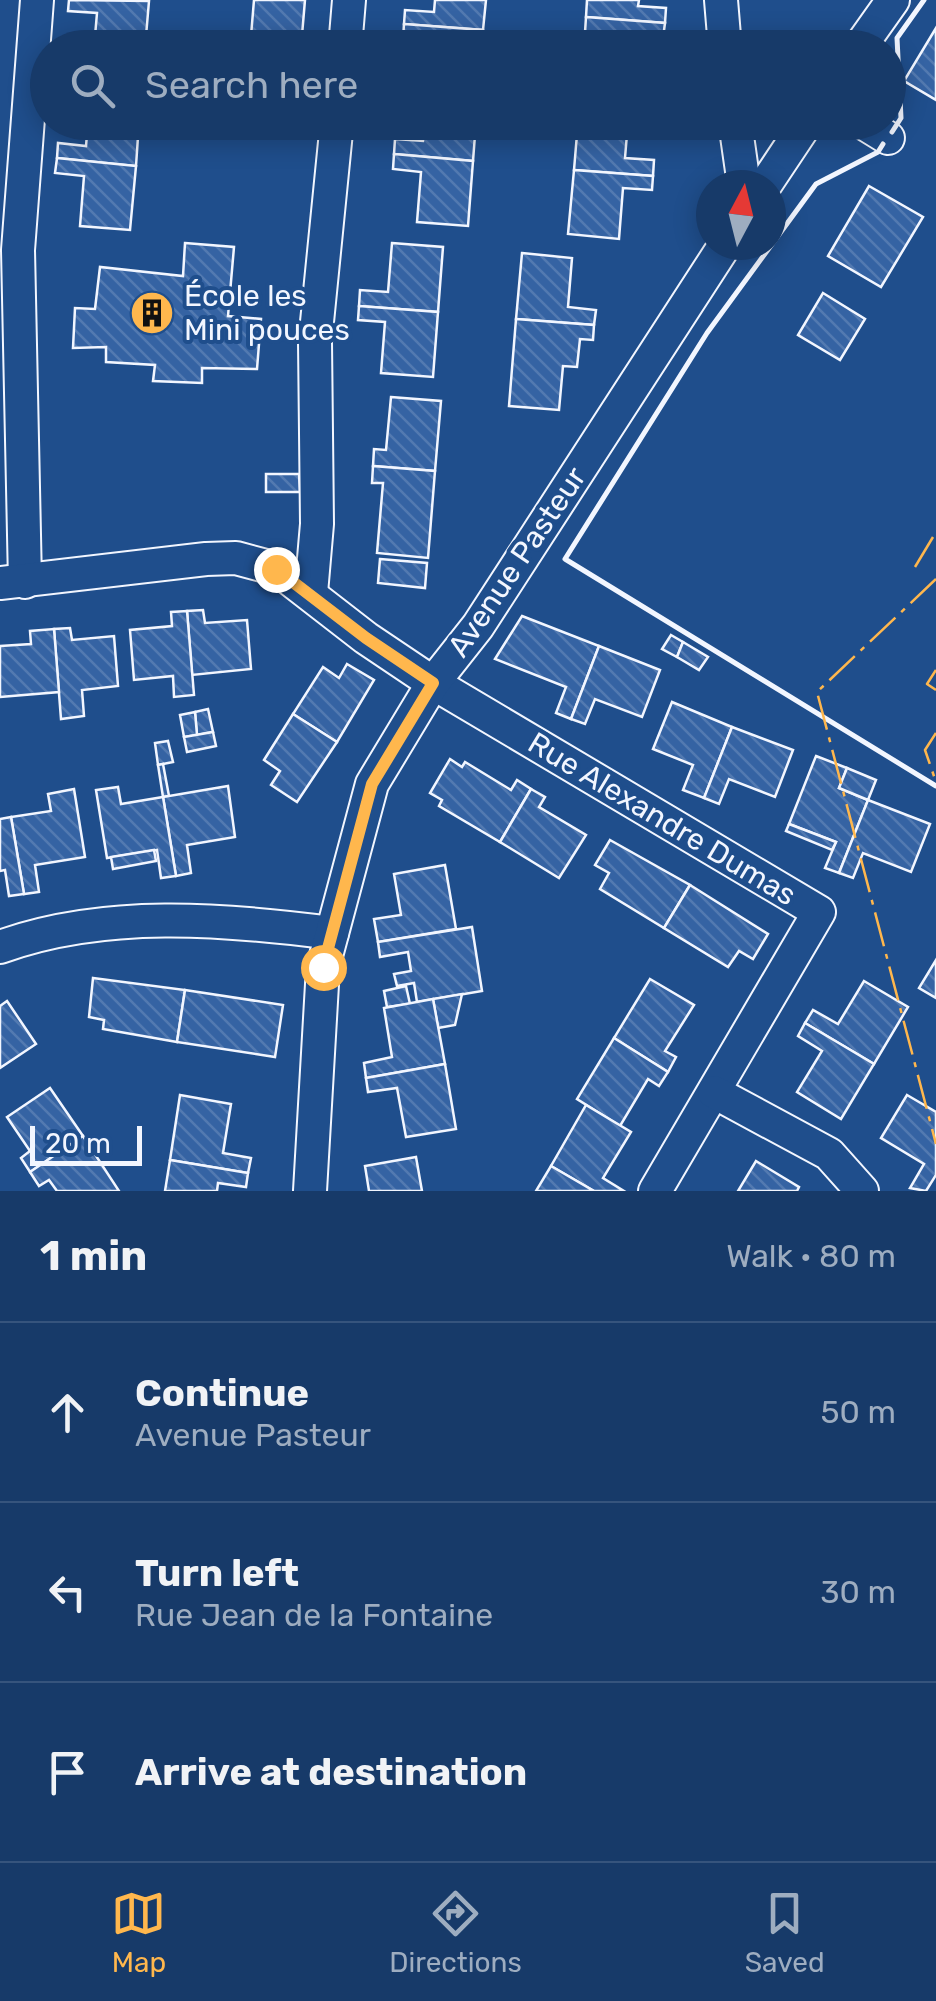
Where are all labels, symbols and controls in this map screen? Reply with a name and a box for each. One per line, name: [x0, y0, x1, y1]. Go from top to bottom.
search box: [30, 30, 906, 140]
icon: search: [65, 58, 120, 113]
text: Search here: [145, 62, 358, 108]
north arrow: [696, 170, 786, 260]
place label: École les Mini pouces: [184, 278, 350, 348]
building icon: École les Mini pouces: [129, 290, 175, 336]
street label: Avenue Pasteur: [440, 460, 594, 664]
route end: [254, 547, 300, 593]
street label: Rue Alexandre Dumas: [522, 725, 802, 913]
route start: [301, 945, 347, 991]
scale bar: [30, 1121, 142, 1166]
text: 20 m: [45, 1127, 111, 1160]
text: 1 min: [40, 1231, 147, 1281]
text: Walk · 80 m: [726, 1237, 896, 1275]
text: Continue: [135, 1370, 309, 1416]
icon: ahead: [40, 1385, 95, 1440]
text: 50 m: [820, 1393, 896, 1431]
text: Avenue Pasteur: [135, 1416, 371, 1454]
text: Turn left: [135, 1550, 299, 1596]
icon: left: [40, 1565, 95, 1620]
text: 30 m: [820, 1573, 896, 1611]
text: Rue Jean de la Fontaine: [135, 1596, 493, 1634]
icon: arrive: [40, 1745, 95, 1800]
text: Arrive at destination: [135, 1749, 527, 1795]
tab: Map: [111, 1886, 166, 1979]
tab: Directions: [389, 1886, 522, 1979]
tab: Saved: [745, 1886, 825, 1979]

